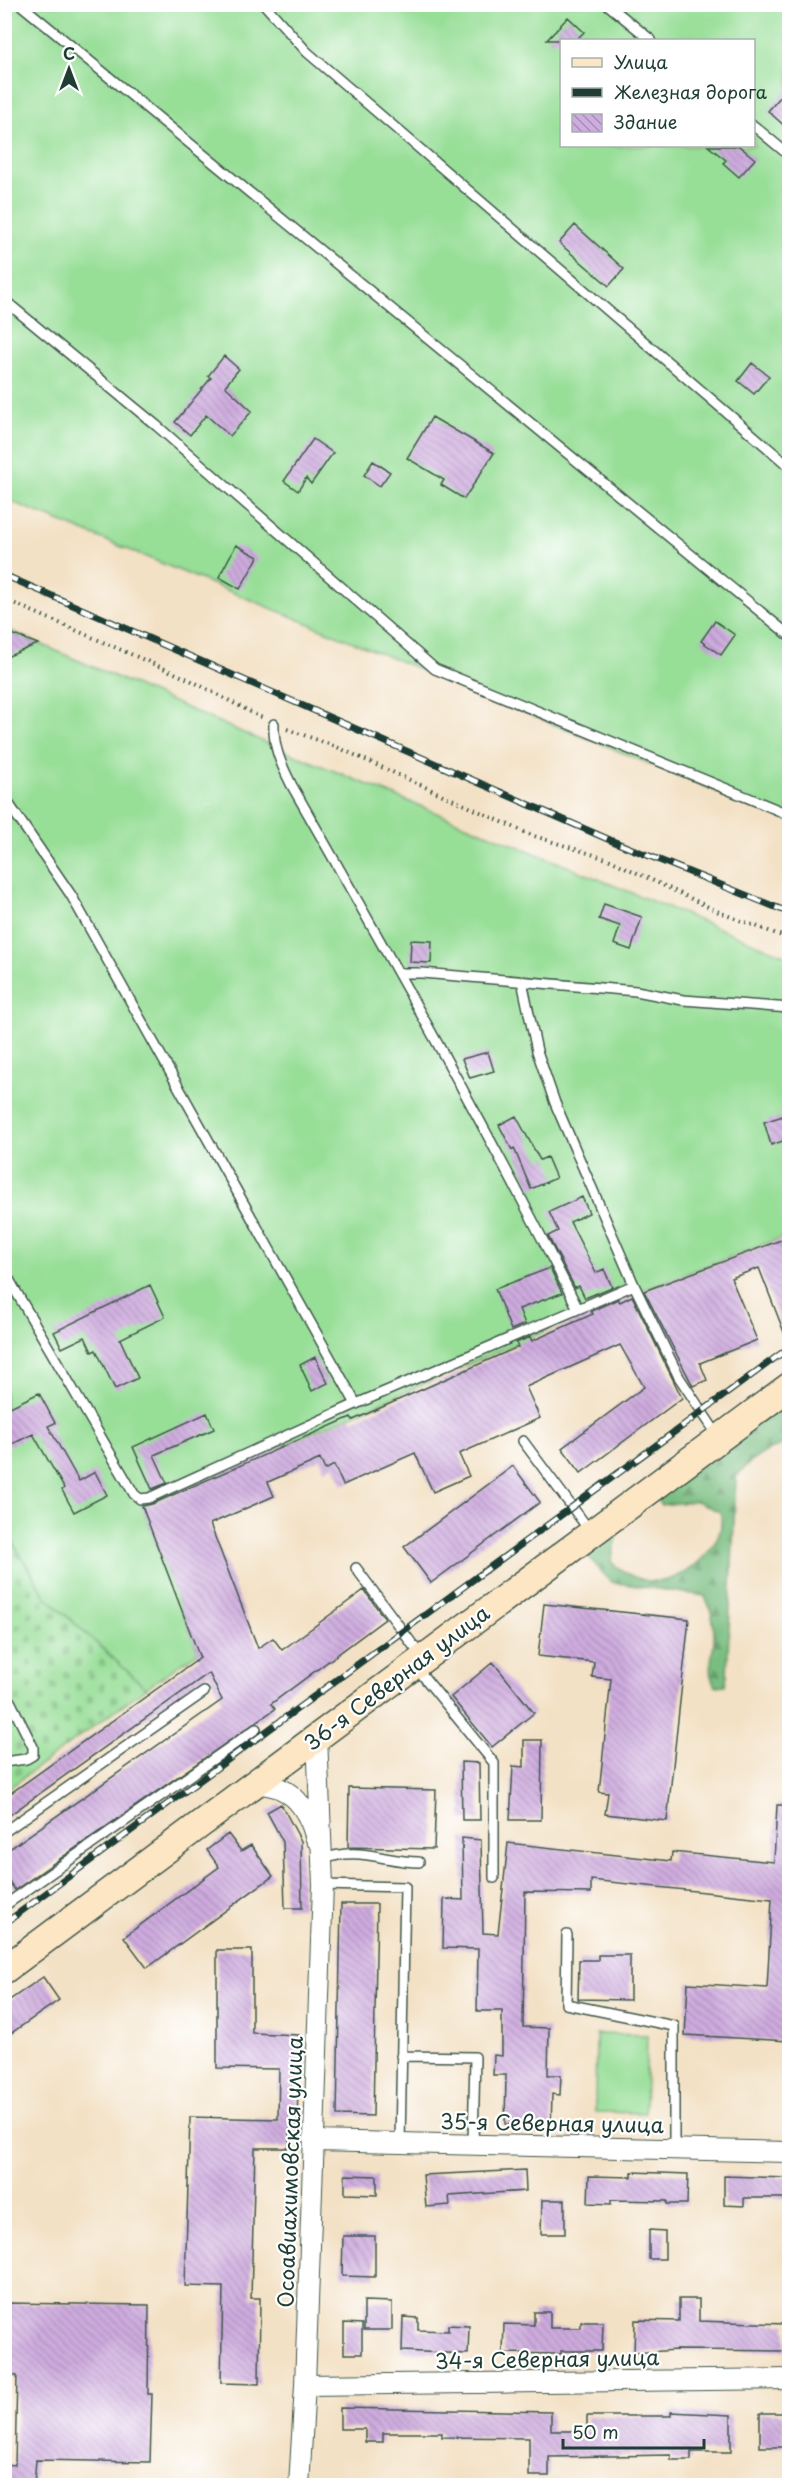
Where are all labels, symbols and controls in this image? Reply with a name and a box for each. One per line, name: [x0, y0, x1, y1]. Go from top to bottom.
north arrow: [39, 39, 99, 99]
legend: [560, 39, 755, 147]
text: С: [63, 41, 75, 65]
text: Улица: [614, 48, 668, 75]
text: Железная дорога: [614, 78, 768, 105]
text: Здание: [614, 108, 677, 135]
street label: 36-я Северная улица: [296, 1596, 496, 1758]
street label: Осоавиахимовская улица: [268, 2035, 310, 2308]
street label: 35-я Северная улица: [440, 2104, 665, 2140]
street label: 34-я Северная улица: [434, 2340, 660, 2376]
scale bar: [563, 2412, 704, 2450]
text: 50 m: [572, 2418, 619, 2445]

